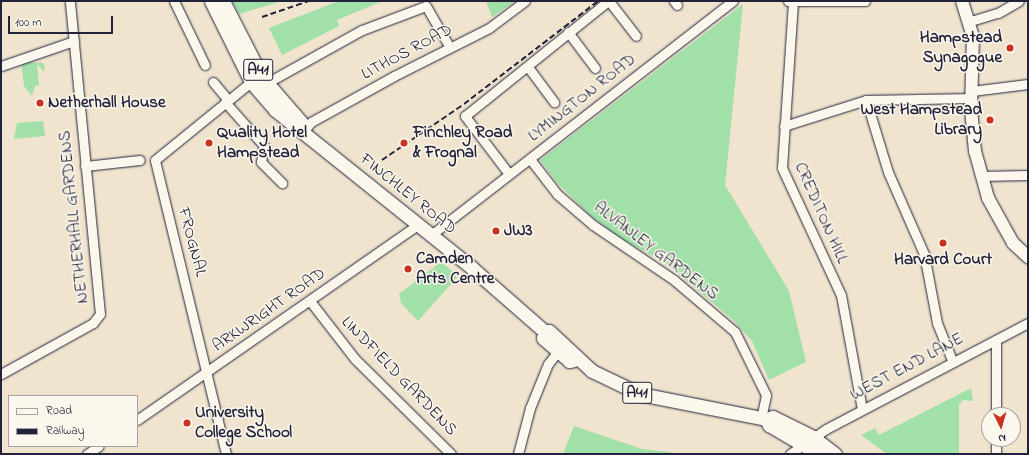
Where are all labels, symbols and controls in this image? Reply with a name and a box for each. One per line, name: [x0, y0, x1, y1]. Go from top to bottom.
scale bar: [10, 8, 115, 34]
text: 100 m: [15, 14, 42, 32]
street label: LITHOS ROAD: [358, 20, 456, 84]
place label: Hampstead Synagogue: [920, 28, 1002, 68]
marker: Hampstead Synagogue: [1005, 43, 1015, 53]
street label: LYMINGTON ROAD: [524, 50, 640, 146]
road number: A41: [243, 56, 273, 84]
place label: Netherhall House: [48, 93, 166, 113]
marker: Netherhall House: [35, 98, 45, 108]
place label: West Hampstead Library: [860, 100, 982, 140]
marker: West Hampstead Library: [985, 115, 995, 125]
place label: Quality Hotel Hampstead: [217, 123, 307, 163]
place label: Finchley Road & Frognal: [413, 123, 512, 163]
street label: NETHERHALL GARDENS: [55, 129, 93, 305]
marker: Finchley Road & Frognal: [398, 137, 410, 149]
marker: Quality Hotel Hampstead: [204, 138, 214, 148]
street label: FINCHLEY ROAD: [356, 149, 460, 239]
street label: CREDITON HILL: [790, 159, 852, 267]
street label: ALVANLEY GARDENS: [590, 197, 722, 305]
street label: FROGNAL: [173, 205, 211, 279]
place label: JW3: [504, 221, 532, 241]
marker: JW3: [491, 226, 501, 236]
marker: Harvard Court: [938, 238, 948, 248]
place label: Camden Arts Centre: [416, 249, 494, 289]
place label: Harvard Court: [894, 250, 992, 270]
street label: ARKWRIGHT ROAD: [209, 264, 329, 356]
marker: Camden Arts Centre: [403, 264, 413, 274]
street label: LINDFIELD GARDENS: [337, 312, 461, 440]
street label: WEST END LANE: [847, 329, 967, 405]
road number: A41: [622, 379, 652, 407]
legend: [8, 395, 138, 447]
text: Road: [46, 402, 72, 420]
place label: University College School: [195, 403, 292, 443]
north arrow: [981, 407, 1021, 447]
marker: University College School: [182, 418, 192, 428]
text: Railway: [46, 422, 84, 440]
text: N: [998, 430, 1006, 446]

